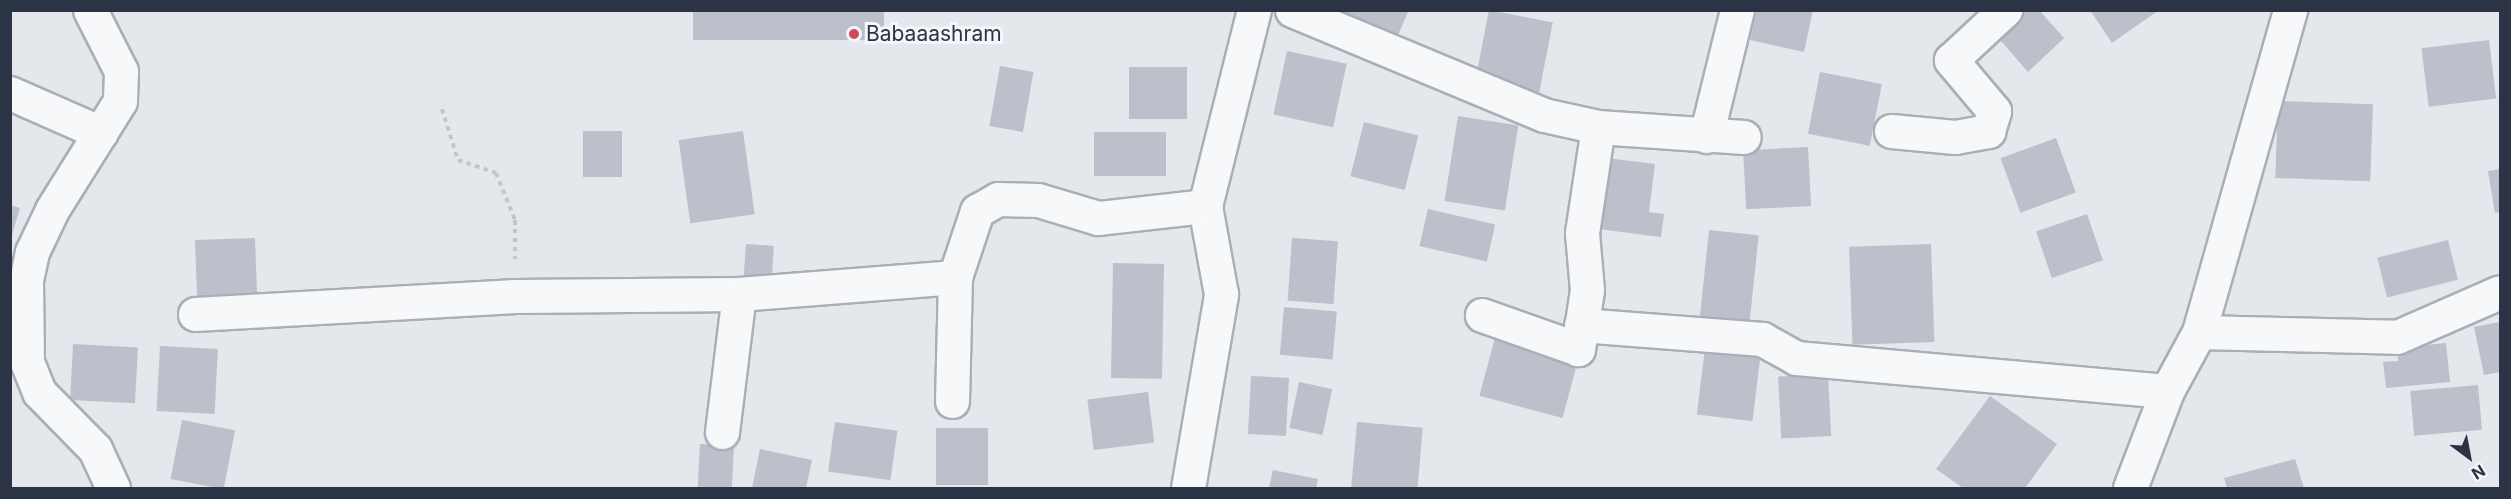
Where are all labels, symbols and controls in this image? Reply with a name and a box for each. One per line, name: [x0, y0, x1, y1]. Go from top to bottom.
place label: Babaaashram: [866, 21, 1002, 47]
marker: Babaaashram: [847, 27, 861, 41]
north arrow: [2439, 427, 2499, 487]
text: N: [2468, 461, 2489, 484]

